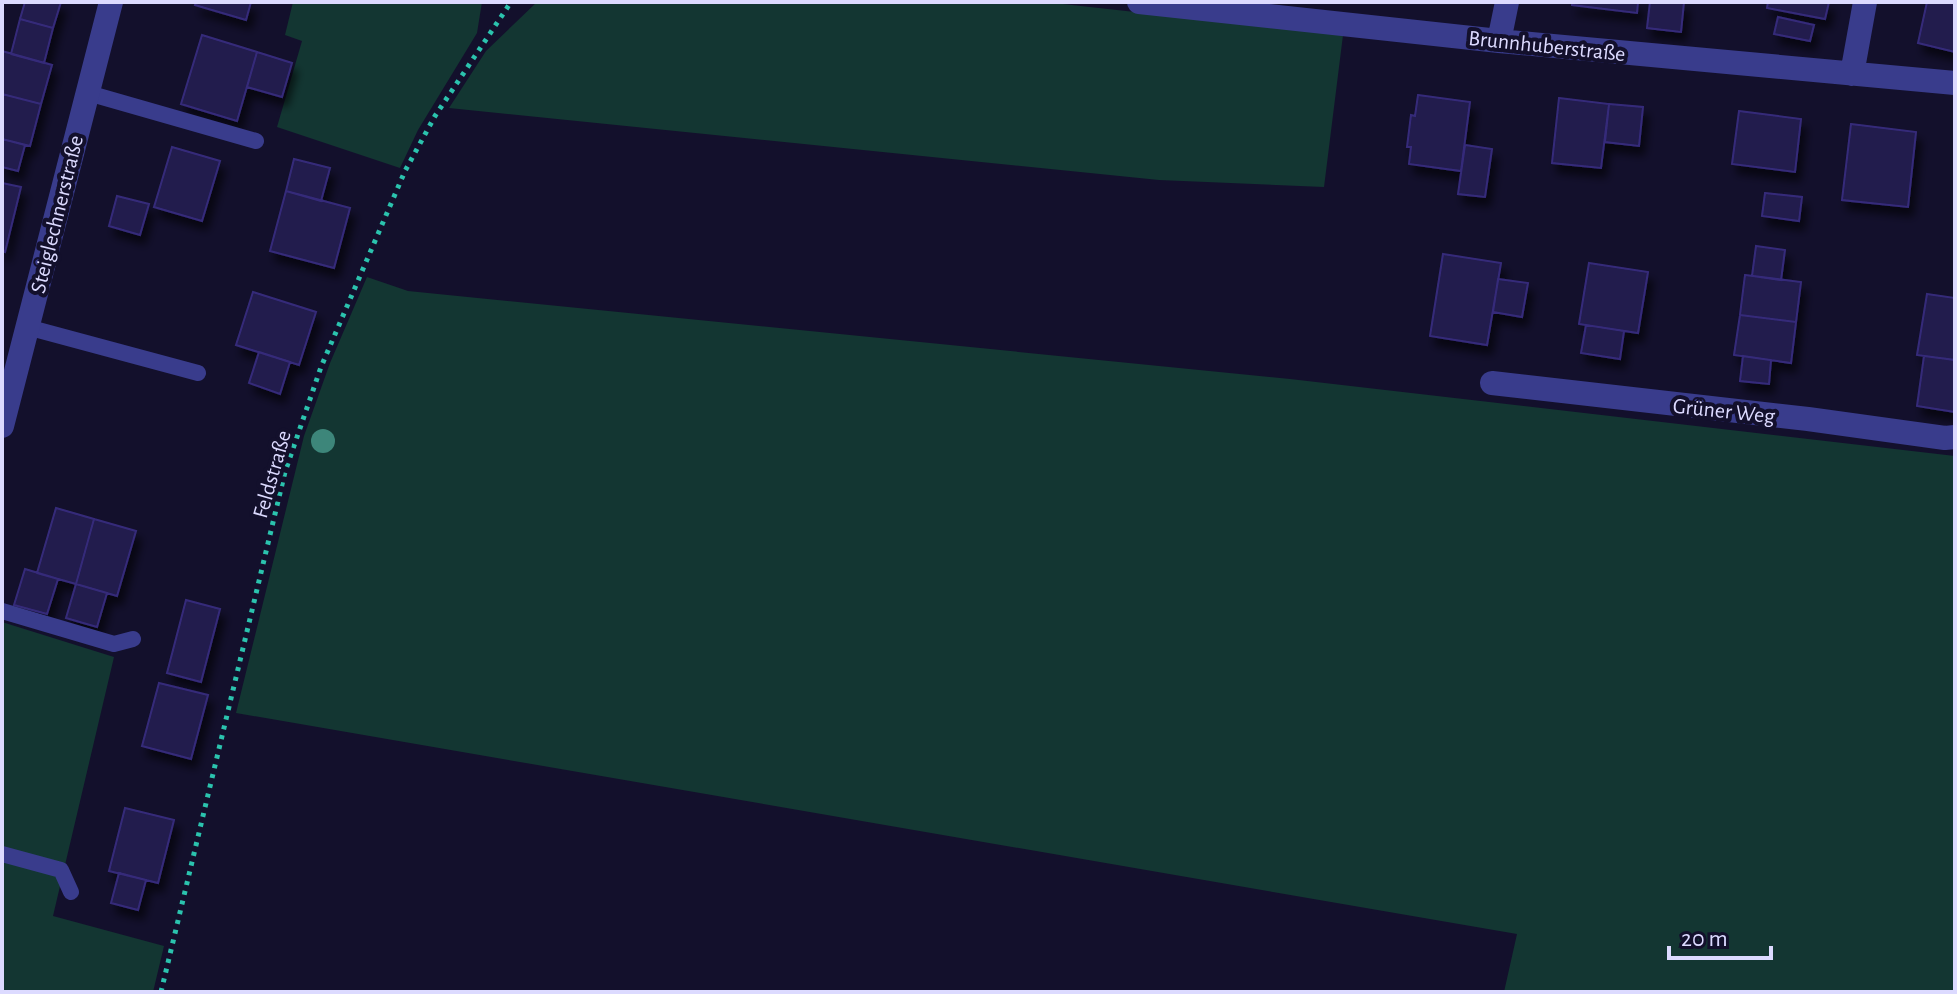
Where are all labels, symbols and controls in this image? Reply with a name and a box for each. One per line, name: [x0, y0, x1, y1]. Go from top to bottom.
street label: Brunnhuberstraße: [1467, 27, 1627, 65]
street label: Steiglechnerstraße: [27, 133, 87, 295]
street label: Grüner Weg: [1672, 395, 1776, 427]
street label: Feldstraße: [249, 428, 295, 521]
scale bar: [1669, 910, 1771, 960]
text: 20 m: [1681, 927, 1728, 951]

